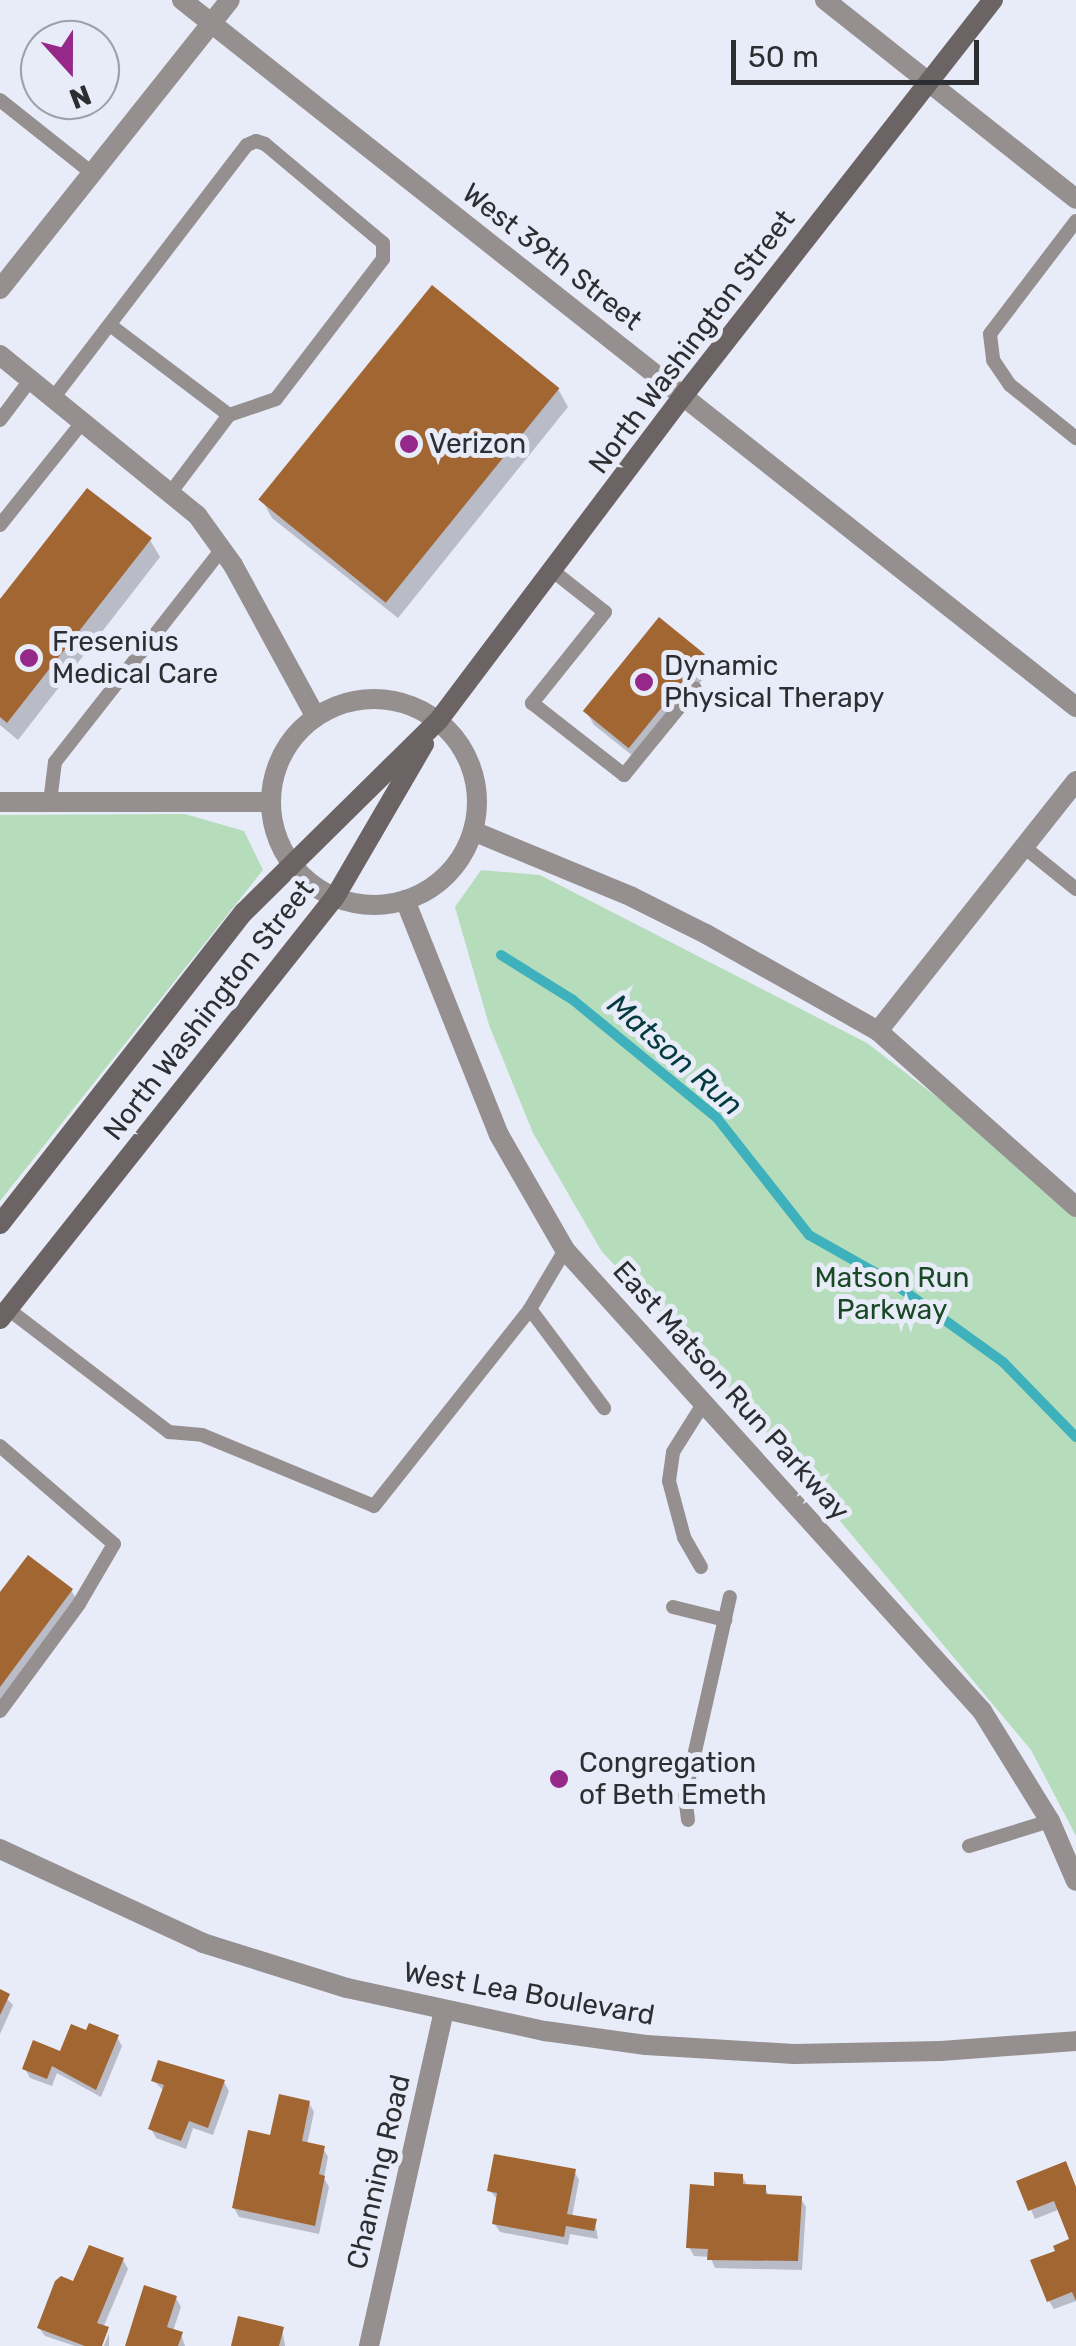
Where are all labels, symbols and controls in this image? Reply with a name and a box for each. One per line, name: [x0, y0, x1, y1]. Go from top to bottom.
north arrow: [20, 20, 120, 120]
scale bar: [736, 20, 984, 82]
text: 50 m: [748, 39, 819, 75]
text: N: [65, 78, 96, 116]
street label: West 39th Street: [455, 176, 649, 338]
street label: North Washington Street: [582, 203, 802, 481]
place label: Verizon: [429, 427, 526, 461]
marker: Verizon: [398, 433, 420, 455]
place label: Fresenius Medical Care: [52, 625, 218, 691]
marker: Fresenius Medical Care: [16, 645, 42, 671]
place label: Dynamic Physical Therapy: [664, 649, 885, 715]
marker: Dynamic Physical Therapy: [633, 671, 655, 693]
street label: North Washington Street: [97, 873, 321, 1147]
water label: Matson Run: [600, 987, 750, 1123]
street label: East Matson Run Parkway: [606, 1255, 856, 1527]
park label: Matson Run Parkway: [815, 1261, 969, 1327]
place label: Congregation of Beth Emeth: [579, 1746, 767, 1812]
marker: Congregation of Beth Emeth: [548, 1768, 570, 1790]
street label: West Lea Boulevard: [401, 1955, 657, 2033]
street label: Channing Road: [340, 2071, 418, 2273]

